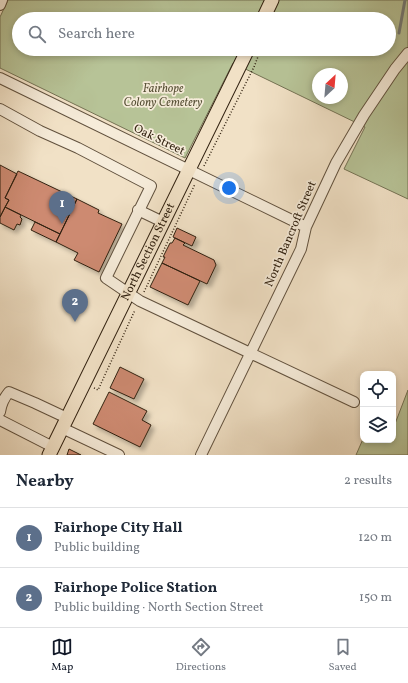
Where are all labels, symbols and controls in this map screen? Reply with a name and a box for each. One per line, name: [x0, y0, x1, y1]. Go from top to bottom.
search box: [12, 12, 396, 56]
icon: search: [26, 23, 48, 45]
text: Search here: [58, 24, 135, 45]
north arrow: [312, 68, 348, 104]
park label: Fairhope Colony Cemetery: [124, 81, 203, 111]
street label: Oak Street: [131, 121, 187, 159]
your location: [219, 178, 239, 198]
street label: North Bancroft Street: [261, 179, 321, 289]
pin: 1: [49, 191, 75, 224]
street label: North Section Street: [118, 200, 179, 304]
pin: 2: [62, 289, 88, 322]
map controls: [360, 371, 396, 443]
button: locate: [360, 371, 396, 407]
button: layers: [360, 407, 396, 443]
text: Nearby: [16, 470, 74, 493]
text: 2 results: [344, 472, 392, 490]
text: Fairhope City Hall: [54, 518, 183, 539]
text: 1: [26, 529, 32, 547]
text: 120 m: [358, 529, 392, 547]
text: Public building: [54, 539, 140, 557]
text: Fairhope Police Station: [54, 578, 217, 599]
text: 2: [26, 589, 32, 607]
text: 150 m: [359, 589, 392, 607]
text: Public building · North Section Street: [54, 599, 264, 617]
tab: Map: [51, 636, 73, 675]
tab: Directions: [176, 636, 226, 675]
tab: Saved: [328, 636, 357, 675]

